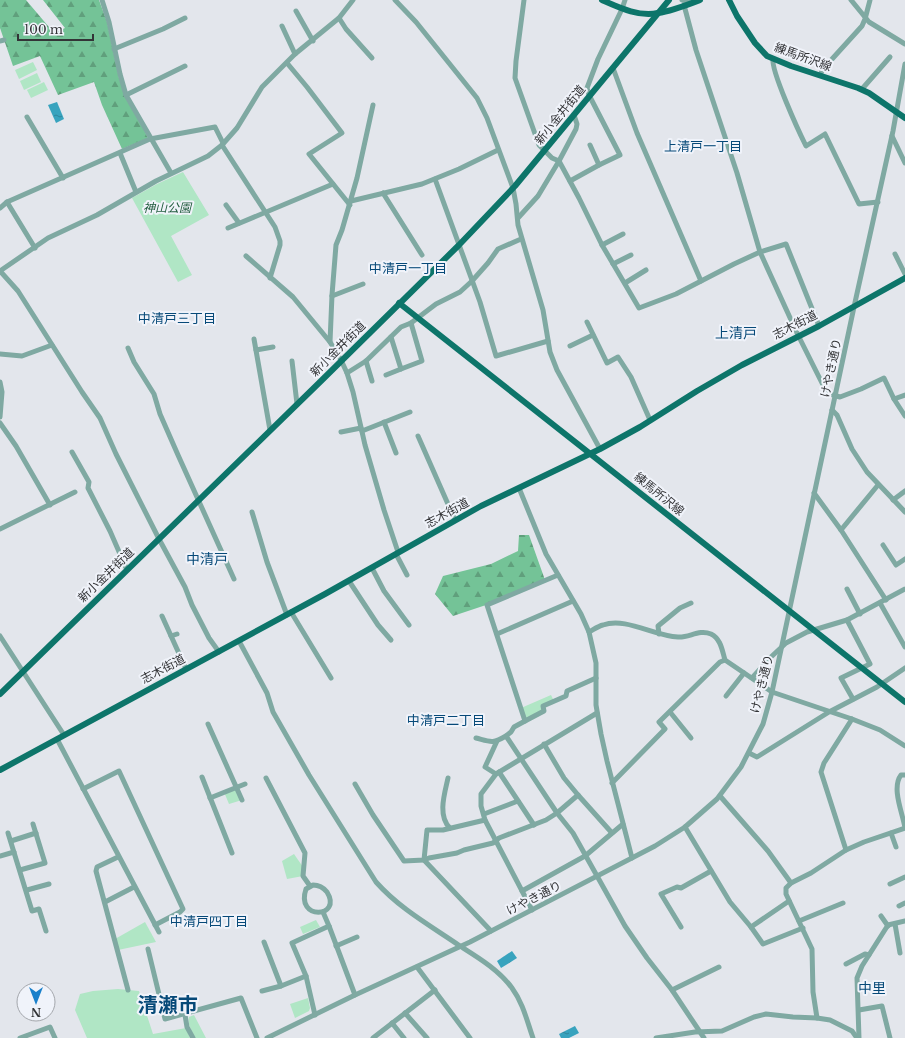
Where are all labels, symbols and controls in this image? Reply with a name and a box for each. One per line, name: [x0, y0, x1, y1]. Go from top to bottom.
scale bar: [18, 16, 93, 42]
text: 100 m: [24, 22, 63, 37]
street label: 練馬所沢線: [772, 39, 834, 74]
street label: 新小金井街道: [531, 82, 588, 147]
district label: 上清戸一丁目: [664, 138, 742, 155]
park label: 神山公園: [143, 200, 193, 215]
district label: 中清戸一丁目: [369, 260, 447, 277]
street label: 志木街道: [770, 307, 820, 342]
district label: 中清戸三丁目: [138, 310, 216, 327]
street label: 新小金井街道: [307, 318, 368, 379]
district label: 上清戸: [715, 324, 757, 342]
street label: けやき通り: [817, 337, 844, 399]
street label: 練馬所沢線: [631, 469, 687, 518]
street label: 志木街道: [422, 494, 471, 531]
street label: 新小金井街道: [75, 544, 137, 605]
district label: 中清戸: [186, 550, 228, 568]
street label: 志木街道: [138, 651, 187, 686]
street label: けやき通り: [747, 653, 776, 715]
district label: 中清戸二丁目: [407, 712, 485, 729]
street label: けやき通り: [504, 877, 564, 918]
district label: 中清戸四丁目: [170, 913, 248, 930]
district label: 中里: [858, 979, 886, 997]
north arrow: [16, 982, 56, 1022]
district label: 清瀬市: [138, 993, 198, 1017]
text: N: [30, 1005, 41, 1019]

